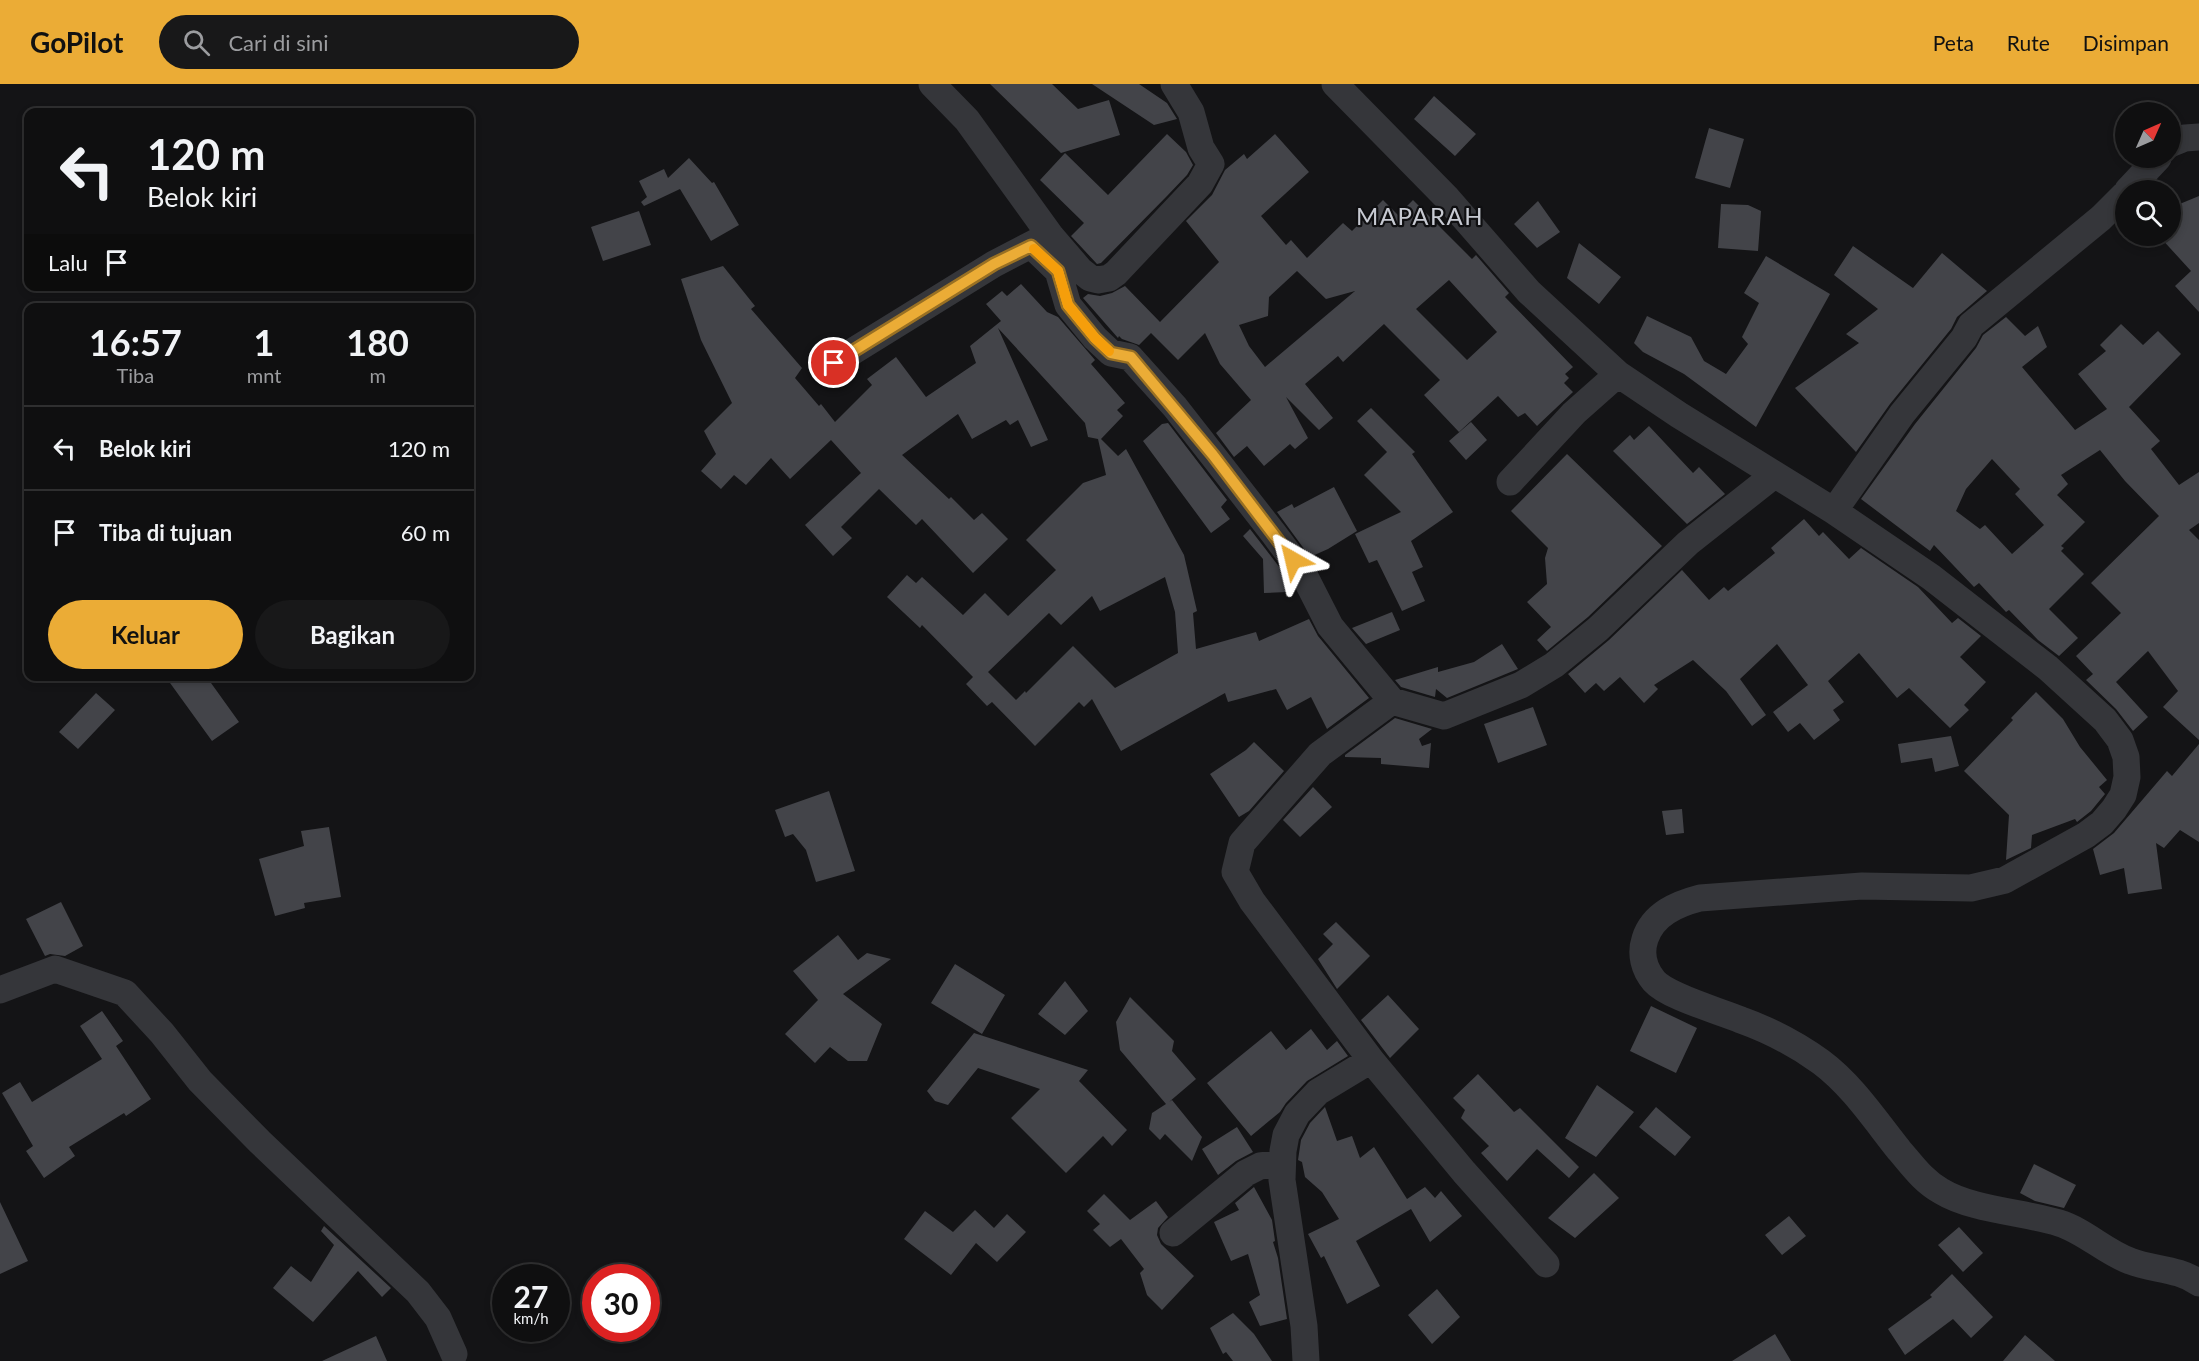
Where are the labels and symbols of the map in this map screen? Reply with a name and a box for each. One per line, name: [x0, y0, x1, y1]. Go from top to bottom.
north arrow: [2115, 102, 2181, 168]
district label: MAPARAH: [1356, 201, 1484, 230]
pin: [808, 337, 859, 388]
position arrow: [1261, 528, 1325, 592]
speed limit sign: 30: [582, 1264, 660, 1342]

